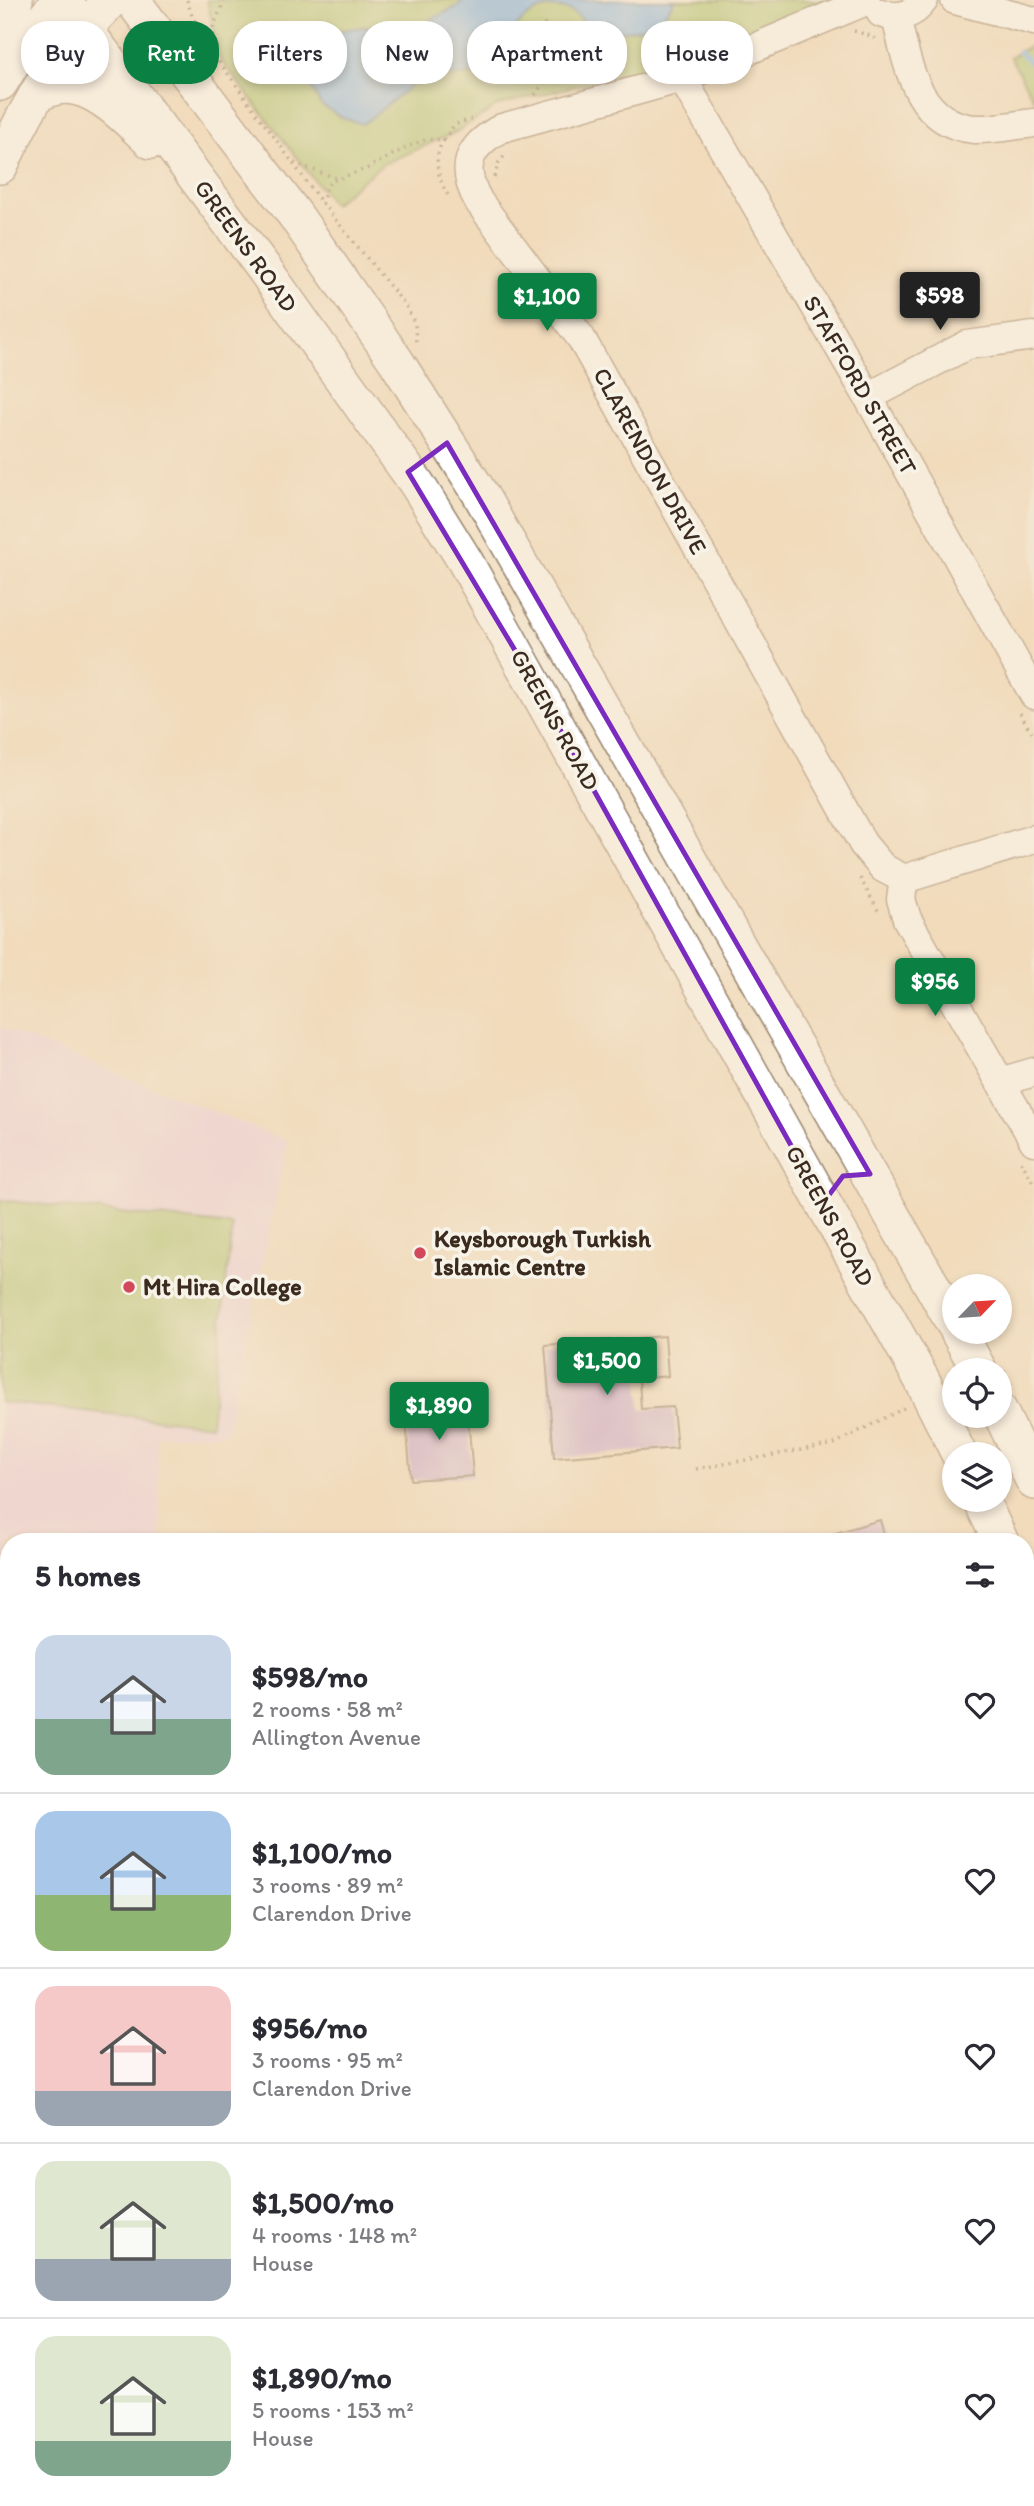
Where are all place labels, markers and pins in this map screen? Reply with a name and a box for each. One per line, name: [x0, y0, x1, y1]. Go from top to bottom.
pin: $598: [899, 272, 981, 332]
pin: $1,100: [490, 274, 604, 333]
pin: $956: [894, 958, 976, 1018]
place label: Keysborough Turkish Islamic Centre: [434, 1224, 652, 1281]
marker: Keysborough Turkish Islamic Centre: [412, 1245, 428, 1261]
place label: Mt Hira College: [143, 1272, 302, 1302]
marker: Mt Hira College: [121, 1279, 137, 1295]
pin: $1,500: [550, 1338, 664, 1397]
pin: $1,890: [382, 1382, 496, 1442]

